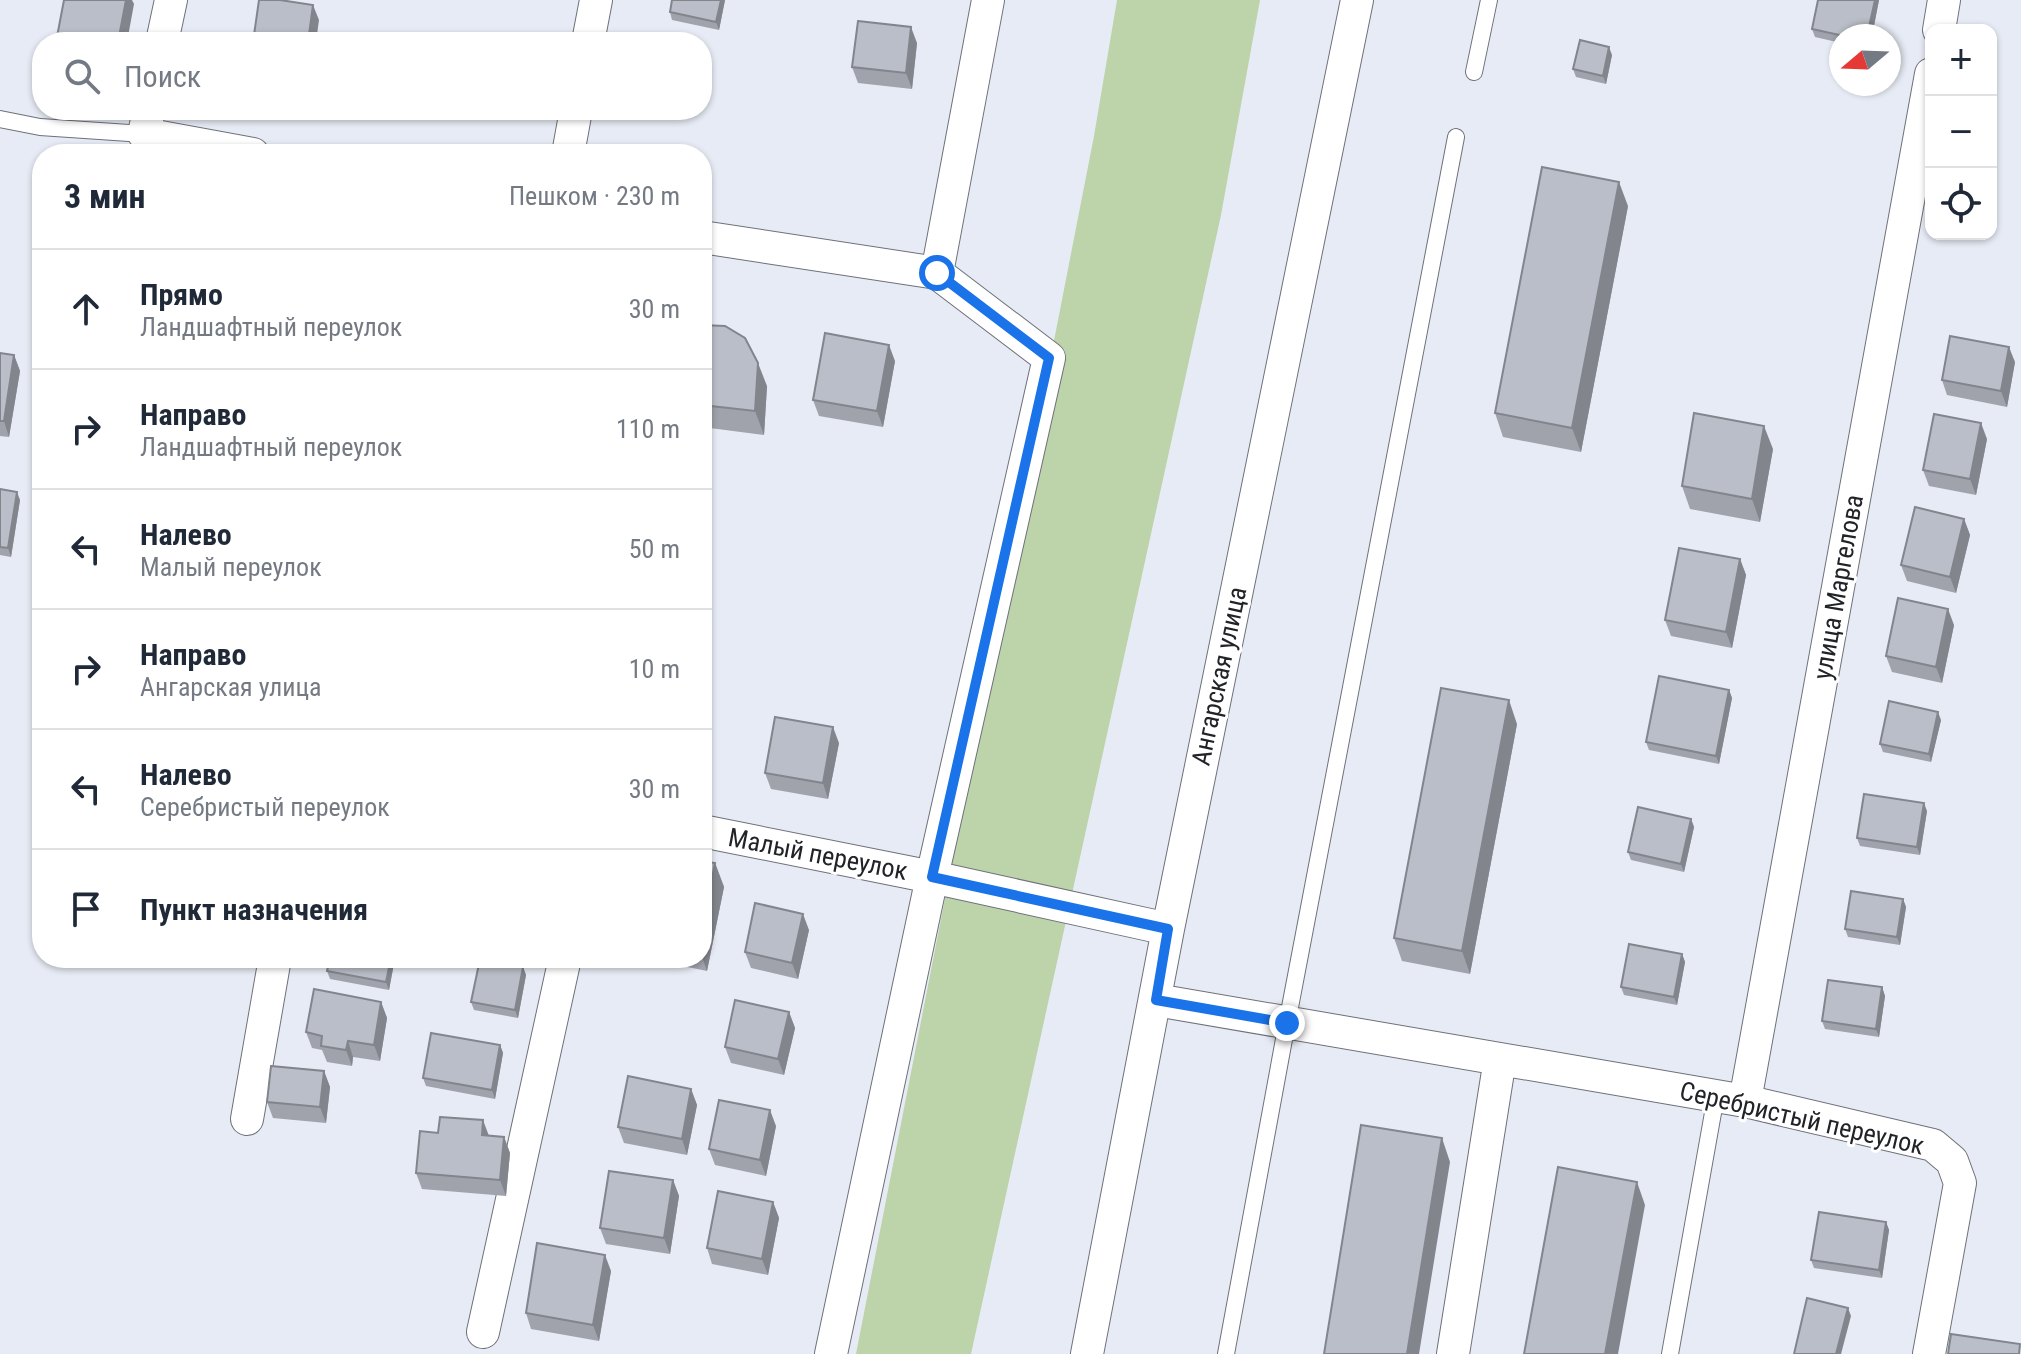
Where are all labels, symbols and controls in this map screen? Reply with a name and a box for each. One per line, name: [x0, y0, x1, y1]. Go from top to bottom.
north arrow: [1829, 24, 1901, 96]
map controls: [1925, 24, 1997, 240]
button: +: [1925, 24, 1997, 96]
search box: [32, 32, 712, 120]
icon: search: [60, 54, 104, 98]
text: Поиск: [124, 59, 201, 94]
button: −: [1925, 96, 1997, 168]
button: locate: [1925, 168, 1997, 240]
text: 3 мин: [64, 176, 146, 216]
text: Пешком · 230 m: [509, 181, 680, 211]
route start: [919, 255, 955, 291]
text: Прямо: [140, 277, 223, 312]
icon: ahead: [64, 287, 108, 331]
text: 30 m: [629, 294, 680, 324]
text: Ландшафтный переулок: [140, 312, 402, 342]
text: Направо: [140, 397, 246, 432]
icon: right: [64, 407, 108, 451]
text: 110 m: [616, 414, 680, 444]
text: Ландшафтный переулок: [140, 432, 402, 462]
street label: улица Маргелова: [1807, 492, 1869, 682]
text: Налево: [140, 517, 232, 552]
icon: left: [64, 527, 108, 571]
text: 50 m: [629, 534, 680, 564]
text: Малый переулок: [140, 552, 322, 582]
street label: Ангарская улица: [1185, 584, 1253, 768]
text: Направо: [140, 637, 246, 672]
icon: right: [64, 647, 108, 691]
text: 10 m: [629, 654, 680, 684]
text: Ангарская улица: [140, 672, 322, 702]
text: Налево: [140, 757, 232, 792]
icon: left: [64, 767, 108, 811]
text: 30 m: [629, 774, 680, 804]
text: Серебристый переулок: [140, 792, 390, 822]
street label: Малый переулок: [726, 822, 911, 886]
icon: arrive: [64, 887, 108, 931]
text: Пункт назначения: [140, 892, 368, 927]
route end: [1269, 1005, 1305, 1041]
street label: Серебристый переулок: [1677, 1075, 1928, 1161]

